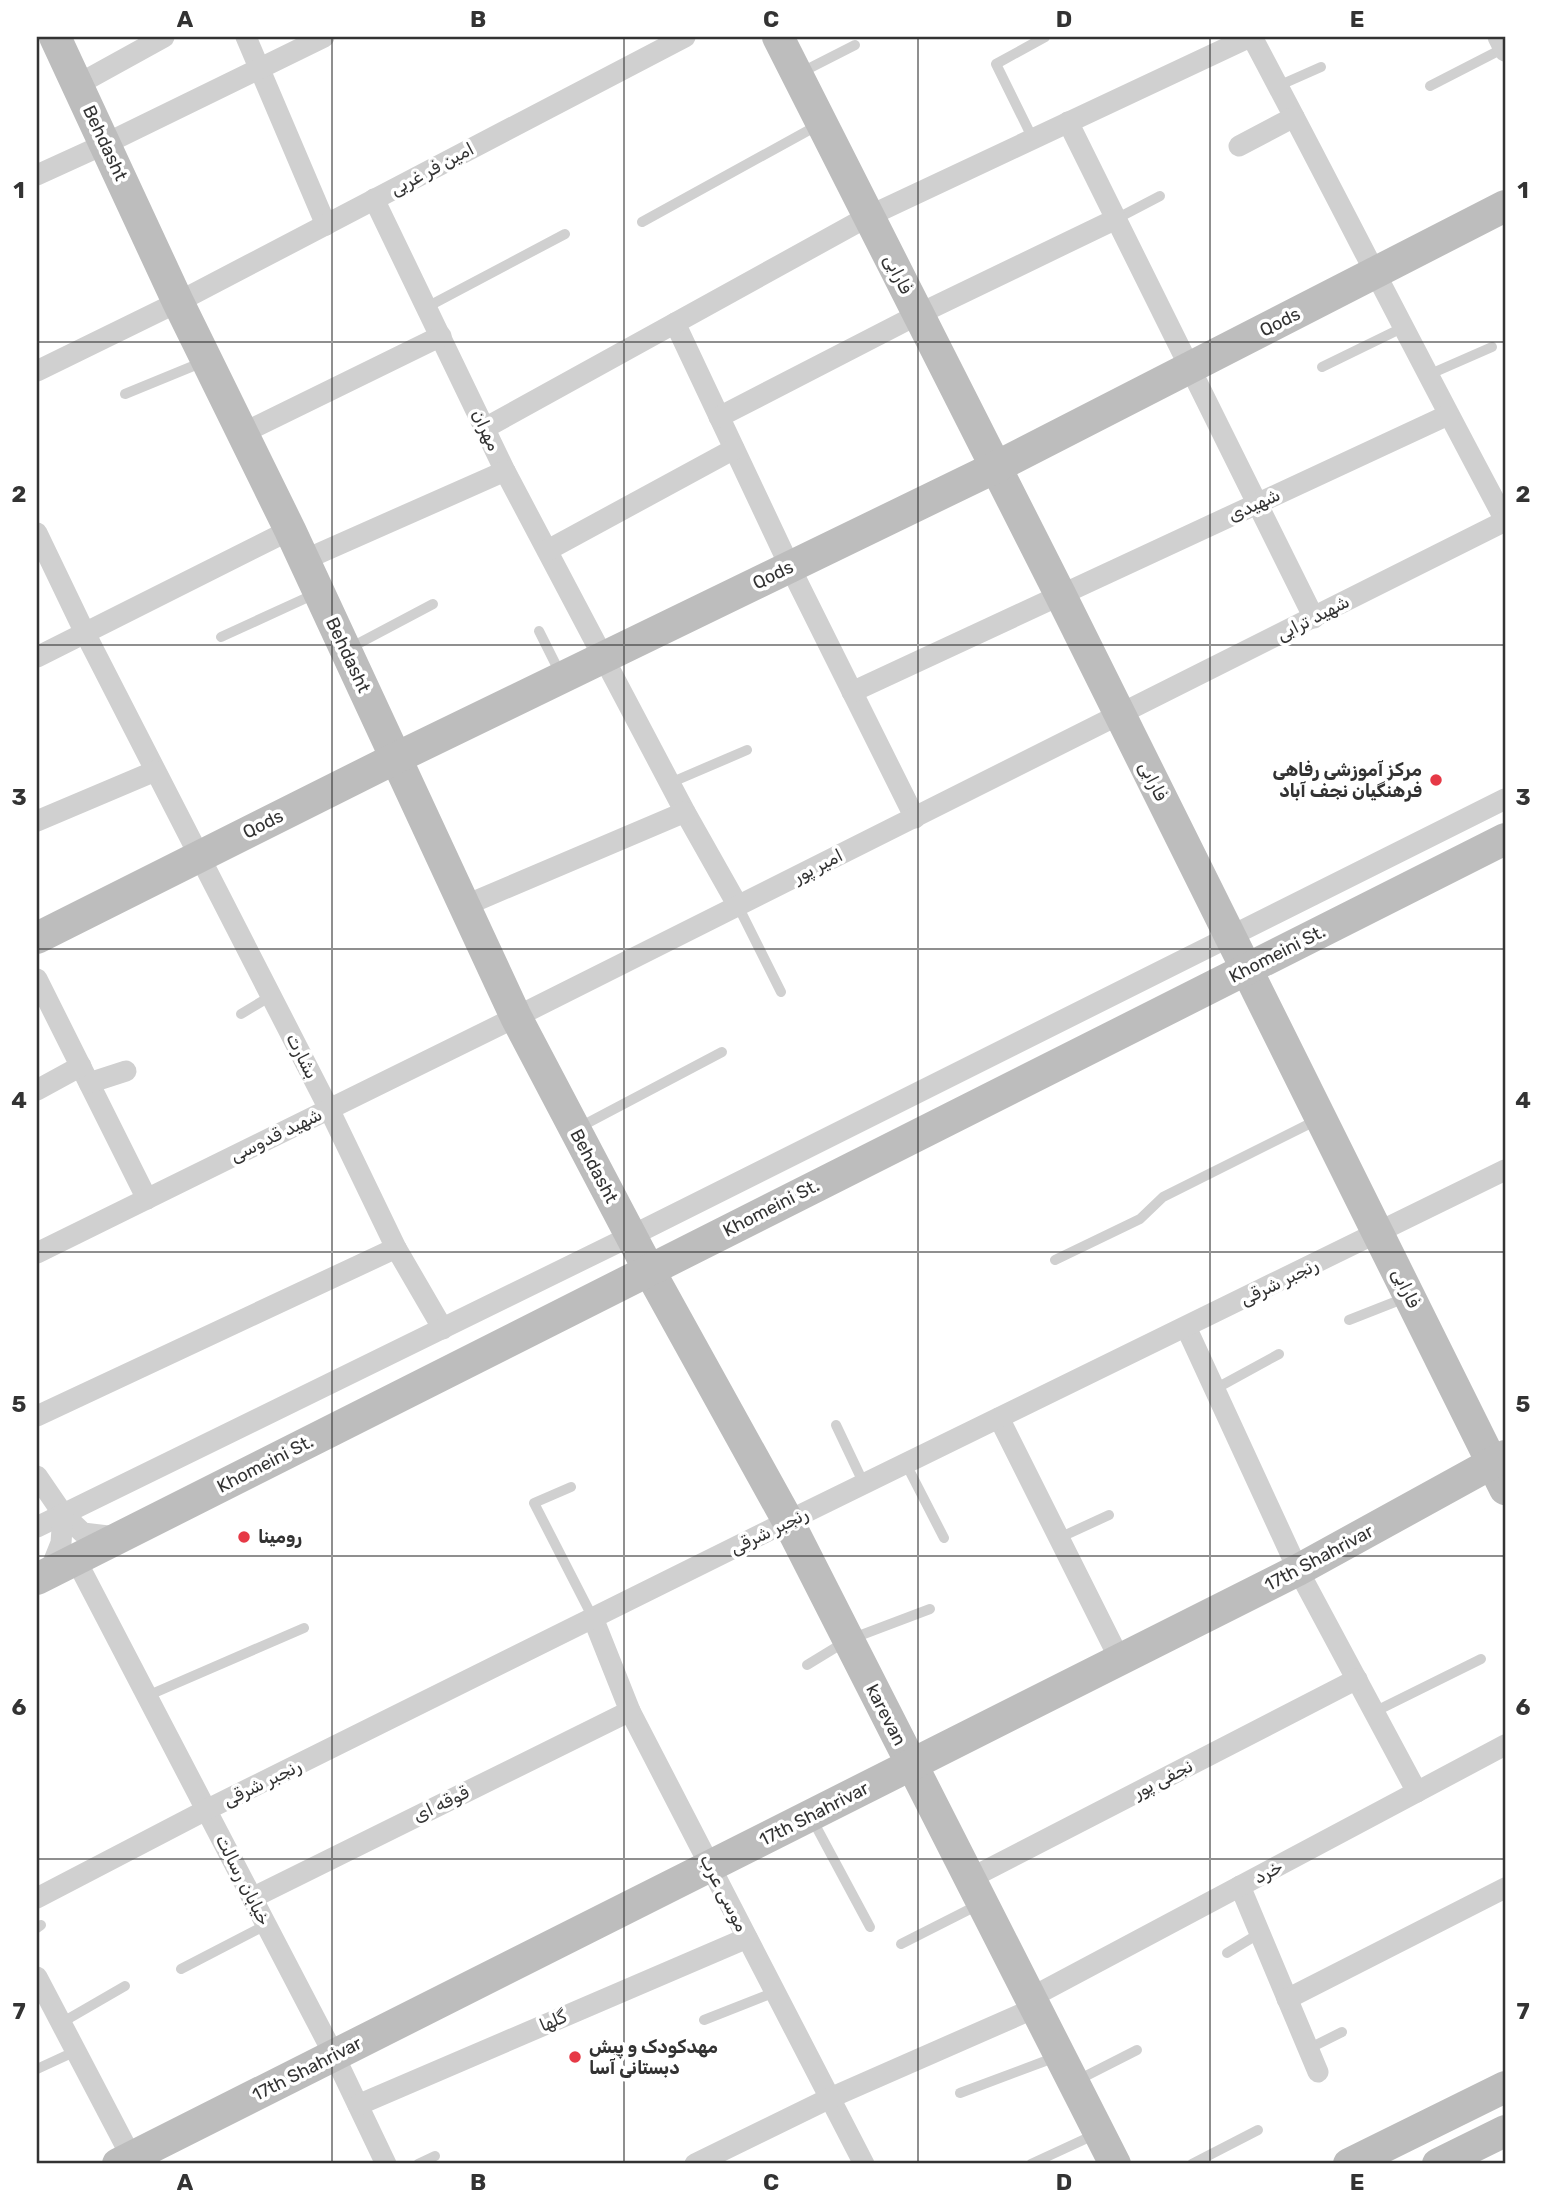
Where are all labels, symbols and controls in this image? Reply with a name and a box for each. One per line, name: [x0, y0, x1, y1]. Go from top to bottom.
text: A: [177, 5, 194, 33]
text: B: [470, 5, 486, 33]
text: C: [763, 5, 779, 33]
text: D: [1056, 5, 1072, 33]
text: E: [1350, 5, 1364, 33]
street label: Behdasht: [78, 102, 132, 184]
street label: امین فر غربی: [386, 138, 478, 200]
text: 1: [13, 176, 25, 204]
text: 1: [1517, 176, 1529, 204]
street label: فارابی: [879, 250, 917, 298]
street label: Qods: [1256, 303, 1304, 341]
street label: مهران: [467, 406, 505, 454]
text: 2: [12, 480, 26, 508]
text: 2: [1516, 480, 1530, 508]
street label: شهیدی: [1224, 483, 1284, 527]
street label: Qods: [749, 556, 797, 594]
street label: شهید ترابی: [1273, 590, 1353, 646]
street label: Behdasht: [321, 614, 375, 696]
street label: فارابی: [1134, 757, 1172, 805]
place label: مرکز آموزشی رفاهی فرهنگیان نجف آباد: [1273, 759, 1422, 802]
marker: مرکز آموزشی رفاهی فرهنگیان نجف آباد: [1428, 772, 1444, 788]
text: 3: [11, 783, 27, 811]
text: 3: [1515, 783, 1531, 811]
street label: Qods: [239, 805, 287, 843]
street label: امیر پور: [789, 844, 847, 889]
street label: Khomeini St.: [1225, 920, 1329, 988]
street label: بشارت: [281, 1030, 323, 1082]
text: 4: [11, 1086, 27, 1114]
text: 4: [1515, 1086, 1531, 1114]
street label: شهید قدوسی: [226, 1103, 326, 1167]
street label: Behdasht: [565, 1125, 623, 1207]
street label: Khomeini St.: [719, 1174, 823, 1242]
street label: رنجبر شرقی: [1236, 1254, 1322, 1310]
street label: فارابی: [1387, 1264, 1425, 1312]
text: 5: [12, 1390, 27, 1418]
text: 5: [1516, 1390, 1531, 1418]
street label: Khomeini St.: [213, 1430, 317, 1498]
street label: رنجبر شرقی: [726, 1503, 812, 1559]
street label: 17th Shahrivar: [1261, 1520, 1377, 1596]
place label: رومینا: [258, 1526, 302, 1548]
marker: رومینا: [236, 1529, 252, 1545]
street label: karevan: [861, 1681, 911, 1749]
text: 6: [12, 1693, 27, 1721]
text: 6: [1516, 1693, 1531, 1721]
street label: رنجبر شرقی: [219, 1755, 305, 1811]
street label: نجفی پور: [1129, 1755, 1197, 1805]
street label: 17th Shahrivar: [756, 1777, 873, 1851]
street label: قوقه ای: [409, 1781, 473, 1827]
street label: خیابان رسالت: [211, 1831, 275, 1929]
street label: موسی عرب: [695, 1851, 753, 1935]
street label: خرد: [1250, 1855, 1286, 1889]
text: 7: [12, 1997, 26, 2025]
text: 7: [1516, 1997, 1530, 2025]
street label: گلها: [536, 2005, 570, 2037]
street label: 17th Shahrivar: [249, 2032, 366, 2106]
place label: مهدکودک و پیش دبستانی آسا: [589, 2036, 718, 2079]
marker: مهدکودک و پیش دبستانی آسا: [567, 2049, 583, 2065]
text: A: [177, 2168, 194, 2196]
text: B: [470, 2168, 486, 2196]
text: C: [763, 2168, 779, 2196]
text: D: [1056, 2168, 1072, 2196]
text: E: [1350, 2168, 1364, 2196]

